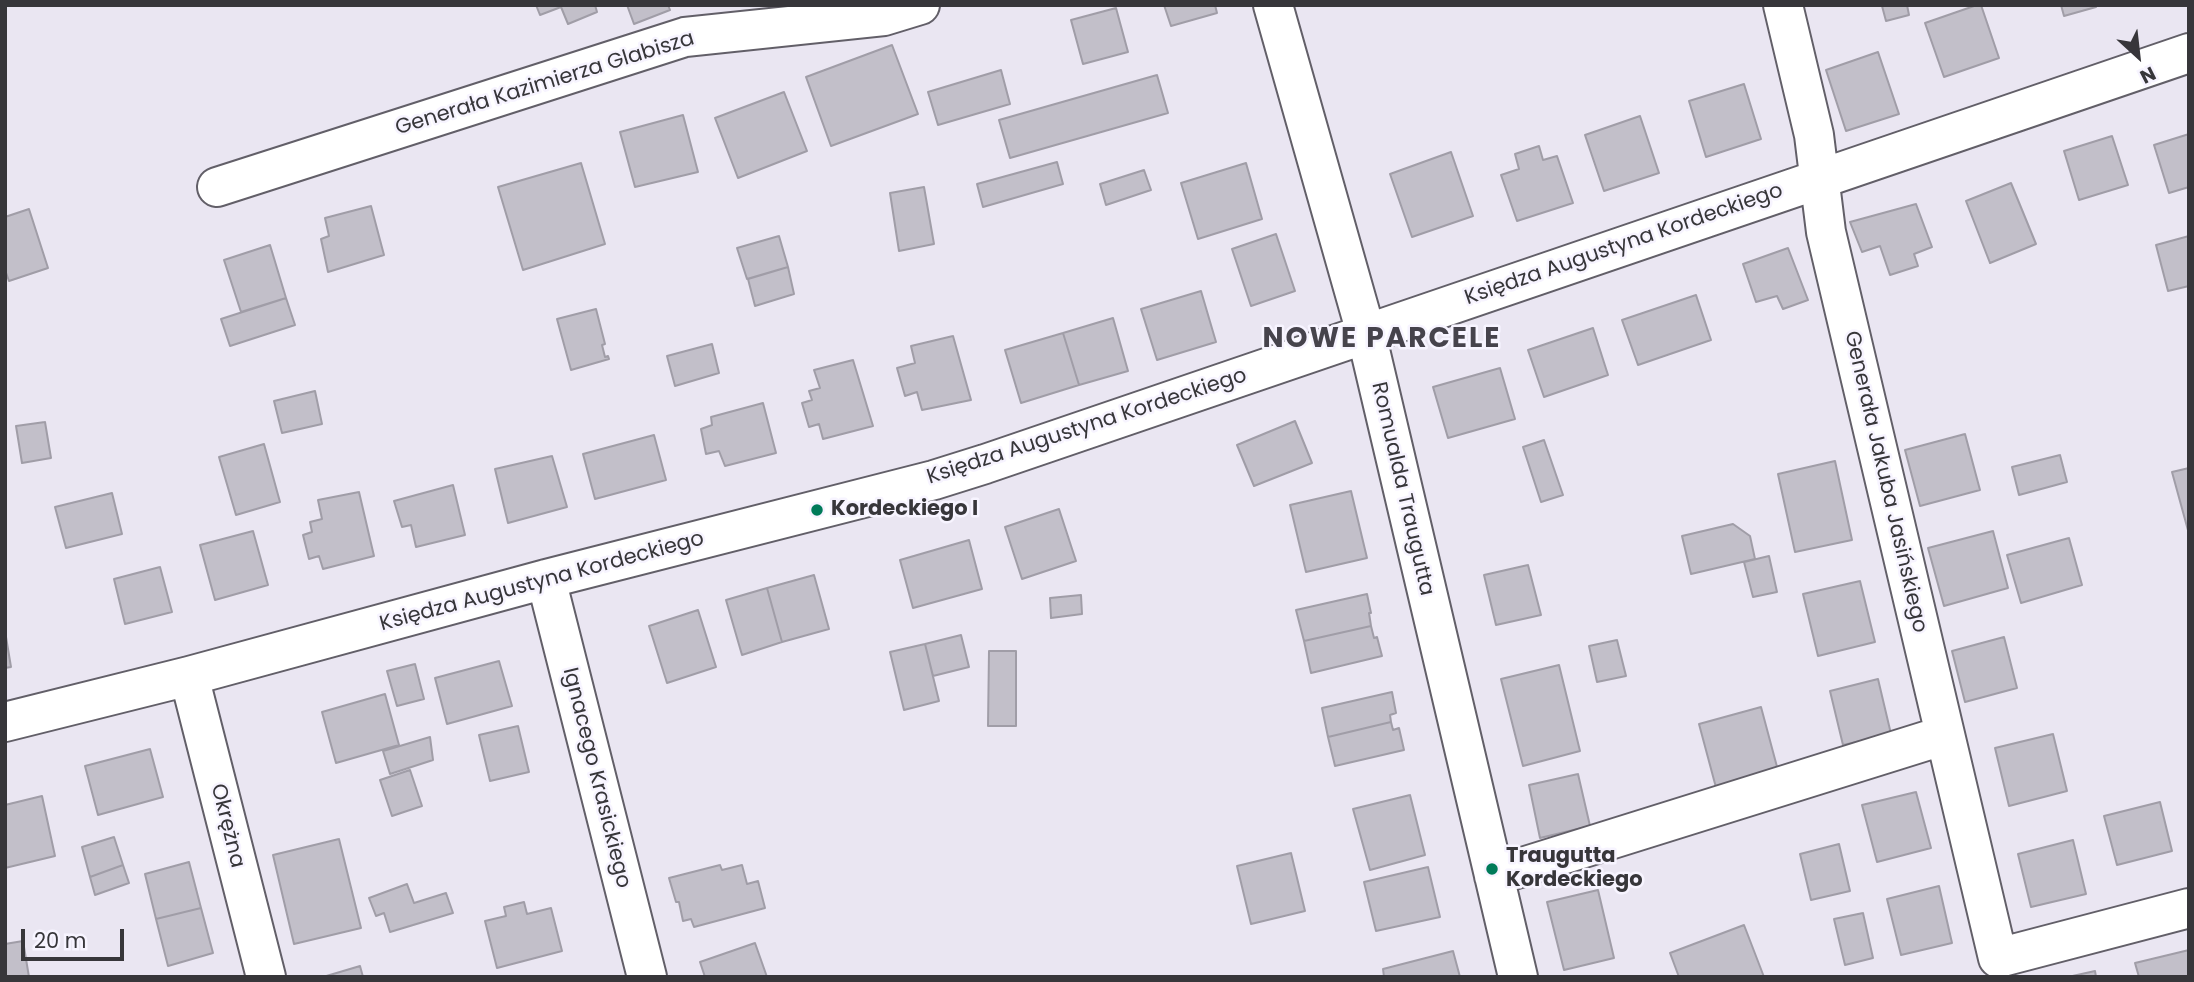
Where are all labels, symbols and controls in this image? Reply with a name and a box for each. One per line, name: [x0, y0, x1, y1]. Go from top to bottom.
north arrow: [2103, 21, 2173, 91]
street label: Generała Kazimierza Glabisza: [393, 26, 697, 142]
text: N: [2135, 60, 2160, 90]
street label: Księdza Augustyna Kordeckiego: [1462, 179, 1786, 311]
district label: NOWE PARCELE: [1264, 323, 1500, 357]
street label: Generała Jakuba Jasińskiego: [1838, 329, 1932, 635]
street label: Księdza Augustyna Kordeckiego: [924, 363, 1250, 491]
street label: Romualda Traugutta: [1365, 380, 1439, 598]
place label: Kordeckiego I: [831, 497, 978, 523]
marker: Kordeckiego I: [809, 502, 825, 518]
street label: Księdza Augustyna Kordeckiego: [377, 527, 707, 637]
street label: Ignacego Krasickiego: [556, 665, 636, 891]
street label: Okrężna: [204, 782, 250, 870]
place label: Traugutta Kordeckiego: [1506, 844, 1643, 894]
marker: Traugutta Kordeckiego: [1484, 861, 1500, 877]
scale bar: [24, 916, 128, 960]
text: 20 m: [34, 926, 87, 955]

